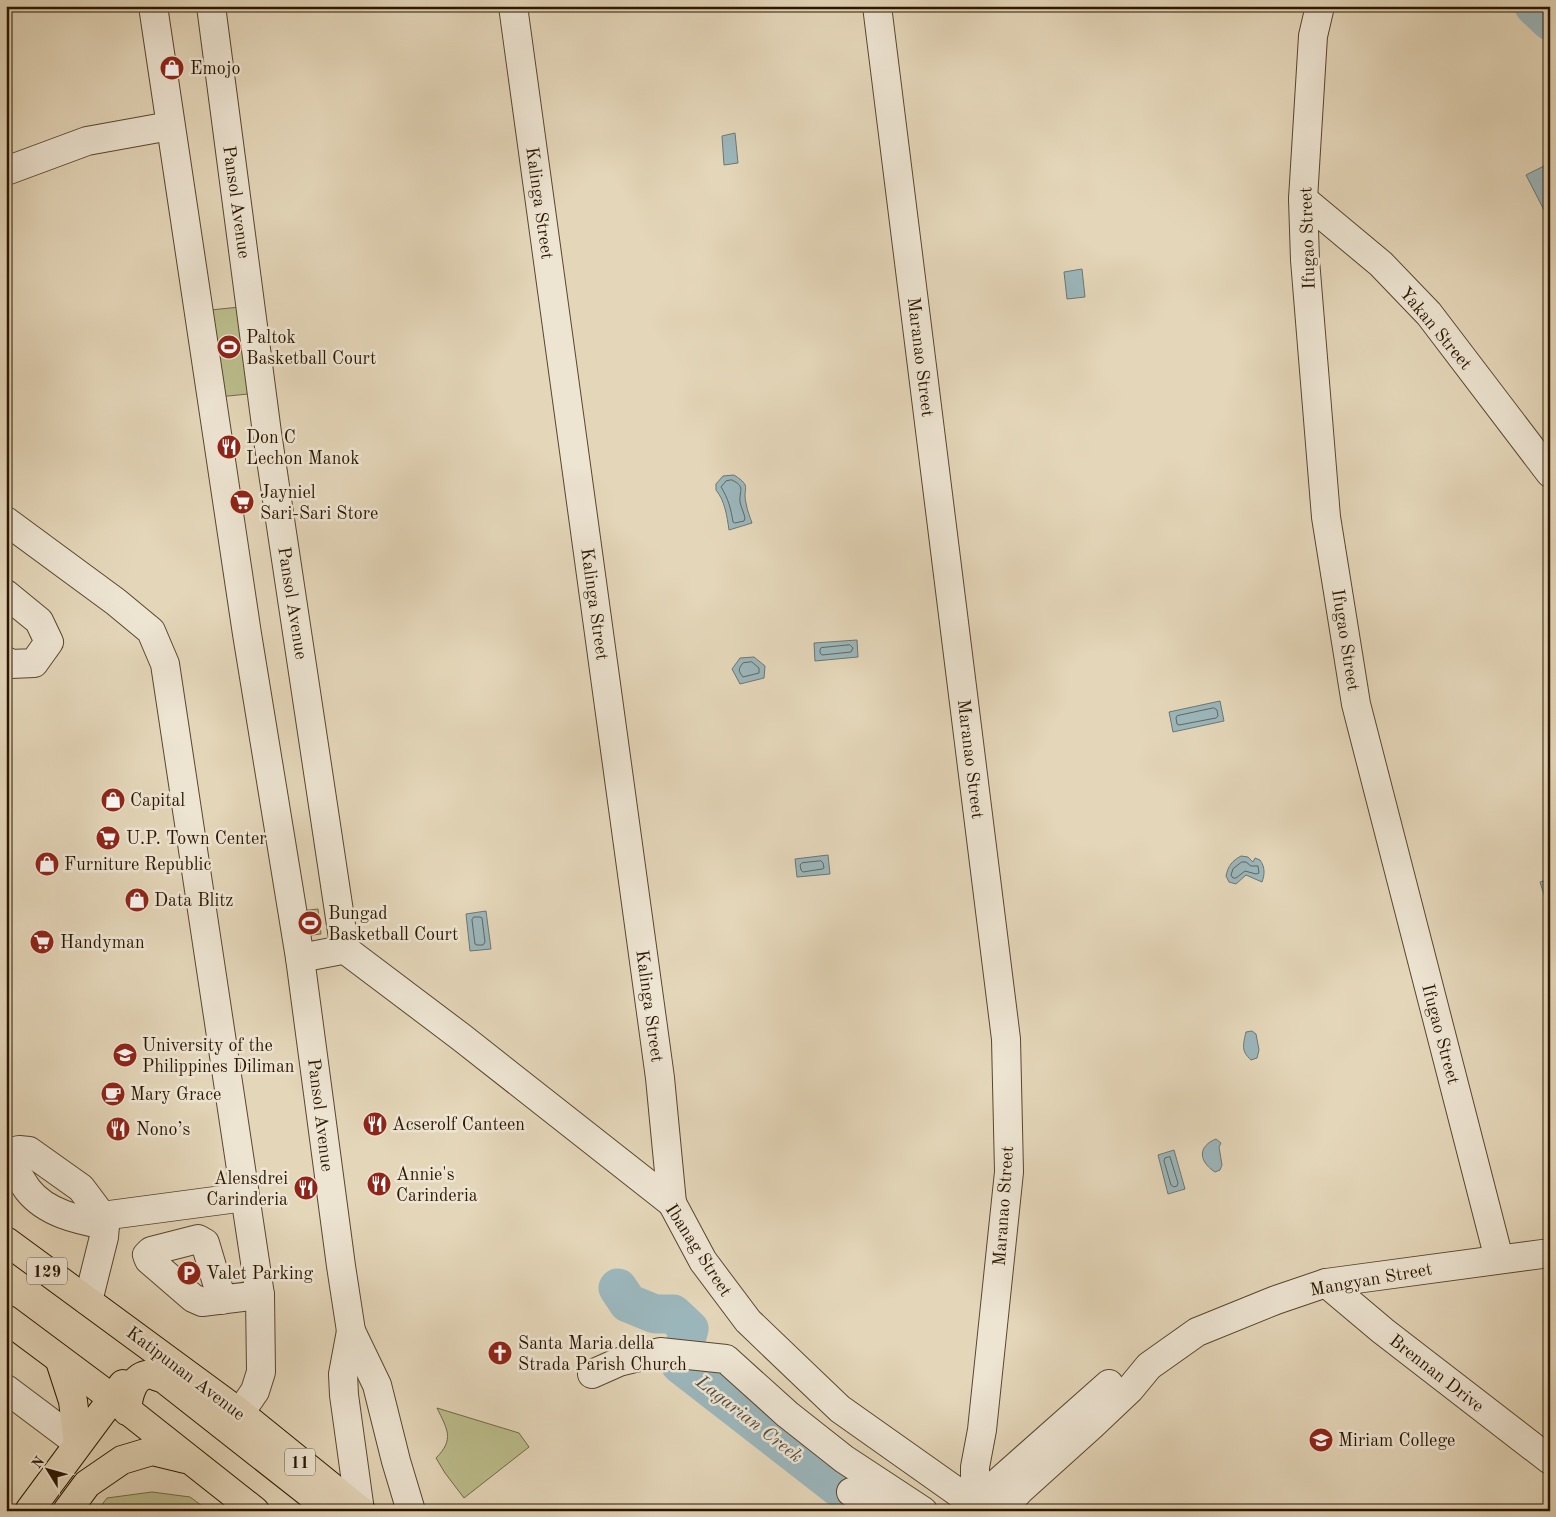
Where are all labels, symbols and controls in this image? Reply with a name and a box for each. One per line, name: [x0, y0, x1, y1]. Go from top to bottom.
shop icon: Emojo: [159, 55, 185, 81]
place label: Emojo: [190, 60, 240, 78]
street label: Pansol Avenue: [219, 145, 253, 260]
street label: Kalinga Street: [522, 146, 556, 260]
street label: Ifugao Street: [1297, 186, 1319, 290]
street label: Yakan Street: [1396, 284, 1475, 373]
street label: Maranao Street: [904, 296, 936, 418]
place label: Paltok Basketball Court: [246, 329, 376, 368]
sports icon: Paltok Basketball Court: [216, 334, 242, 360]
place label: Don C Lechon Manok: [246, 429, 360, 468]
restaurant icon: Don C Lechon Manok: [216, 434, 242, 460]
place label: Jayniel Sari-Sari Store: [260, 484, 378, 523]
supermarket icon: Jayniel Sari-Sari Store: [229, 489, 255, 515]
street label: Pansol Avenue: [274, 546, 310, 661]
street label: Kalinga Street: [577, 547, 611, 661]
street label: Ifugao Street: [1328, 588, 1362, 692]
street label: Maranao Street: [954, 698, 986, 820]
shop icon: Capital: [100, 787, 126, 813]
place label: Capital: [130, 792, 185, 810]
supermarket icon: U.P. Town Center: [95, 825, 121, 851]
place label: U.P. Town Center: [126, 830, 267, 848]
shop icon: Furniture Republic: [34, 851, 60, 877]
place label: Furniture Republic: [64, 856, 211, 874]
shop icon: Data Blitz: [124, 887, 150, 913]
place label: Data Blitz: [154, 892, 234, 910]
place label: Bungad Basketball Court: [328, 905, 458, 944]
sports icon: Bungad Basketball Court: [297, 910, 323, 936]
supermarket icon: Handyman: [29, 929, 55, 955]
place label: Handyman: [60, 934, 145, 952]
street label: Kalinga Street: [632, 949, 666, 1063]
street label: Ifugao Street: [1418, 982, 1462, 1086]
place label: University of the Philippines Diliman: [142, 1037, 295, 1076]
school or university icon: University of the Philippines Diliman: [112, 1042, 138, 1068]
street label: Pansol Avenue: [304, 1058, 336, 1173]
cafe icon: Mary Grace: [100, 1081, 126, 1107]
place label: Mary Grace: [130, 1086, 221, 1104]
restaurant icon: Acserolf Canteen: [362, 1111, 388, 1137]
restaurant icon: Nono’s: [105, 1116, 131, 1142]
place label: Acserolf Canteen: [392, 1116, 525, 1134]
place label: Nono’s: [136, 1121, 190, 1139]
street label: Maranao Street: [991, 1145, 1017, 1267]
place label: Annie's Carinderia: [396, 1166, 478, 1205]
place label: Alensdrei Carinderia: [206, 1170, 288, 1209]
restaurant icon: Annie's Carinderia: [366, 1171, 392, 1197]
restaurant icon: Alensdrei Carinderia: [293, 1175, 319, 1201]
street label: Ibanag Street: [662, 1201, 735, 1300]
road number: 129: [27, 1258, 67, 1284]
parking icon: Valet Parking: [176, 1260, 202, 1286]
street label: Mangyan Street: [1309, 1260, 1434, 1300]
place label: Valet Parking: [206, 1265, 313, 1283]
street label: Katipunan Avenue: [123, 1324, 248, 1424]
street label: Brennan Drive: [1386, 1331, 1487, 1416]
place label: Santa Maria della Strada Parish Church: [518, 1335, 687, 1374]
church icon: Santa Maria della Strada Parish Church: [487, 1340, 513, 1366]
water label: Lagarian Creek: [691, 1372, 805, 1467]
school or university icon: Miriam College: [1308, 1427, 1334, 1453]
place label: Miriam College: [1338, 1432, 1455, 1450]
north arrow: [22, 1444, 72, 1494]
road number: 11: [285, 1448, 315, 1475]
text: N: [30, 1454, 47, 1471]

